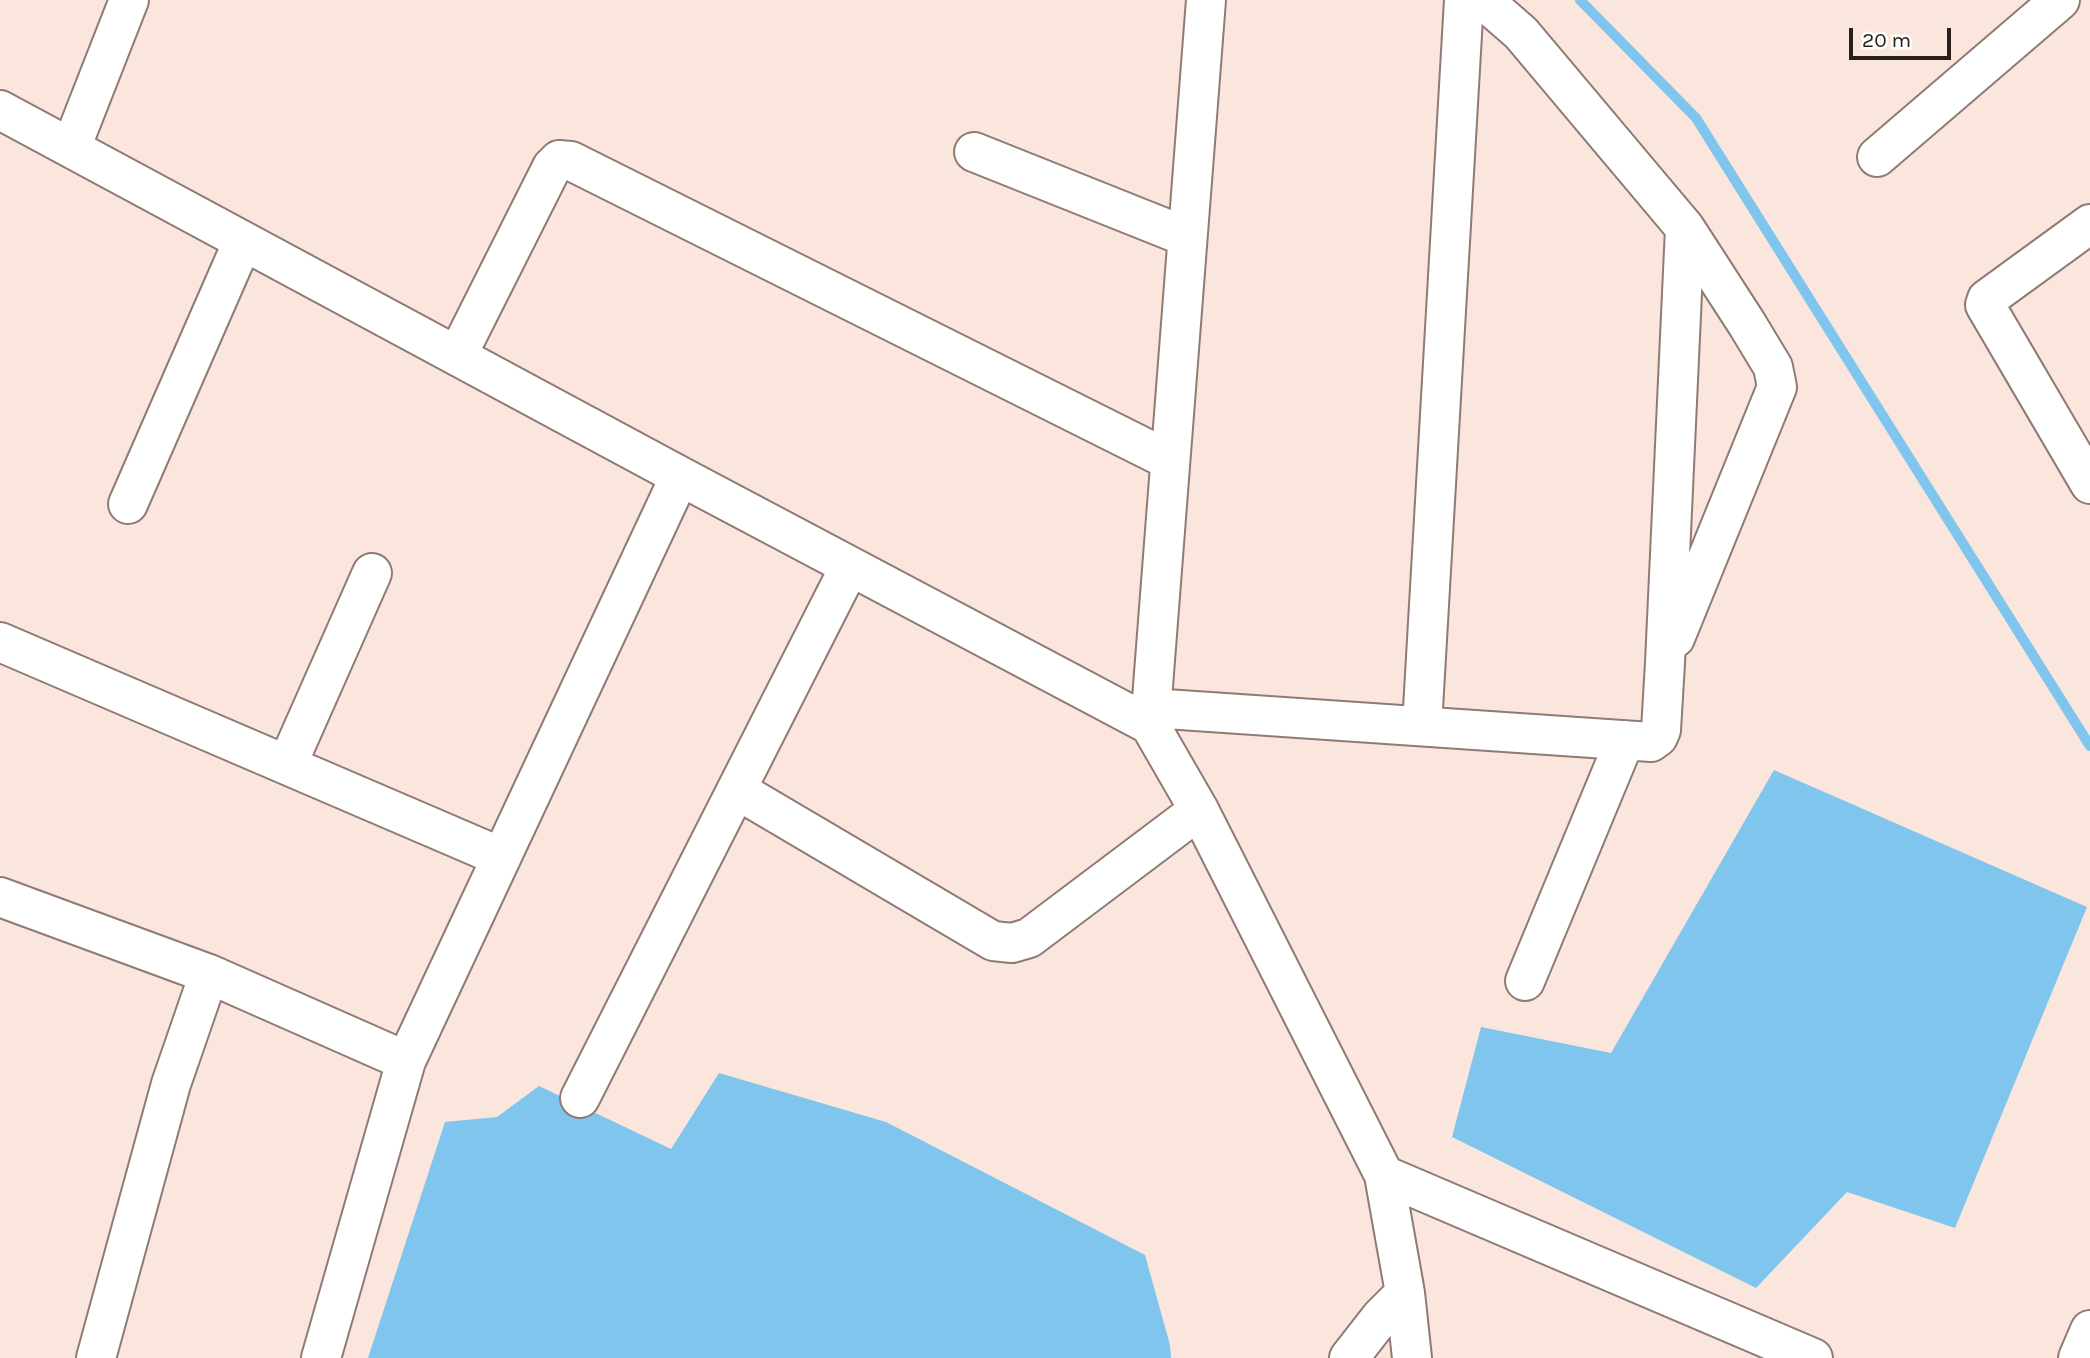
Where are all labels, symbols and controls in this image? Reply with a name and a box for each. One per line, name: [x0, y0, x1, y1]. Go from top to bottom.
scale bar: [1852, 14, 1954, 58]
text: 20 m: [1862, 28, 1911, 52]

